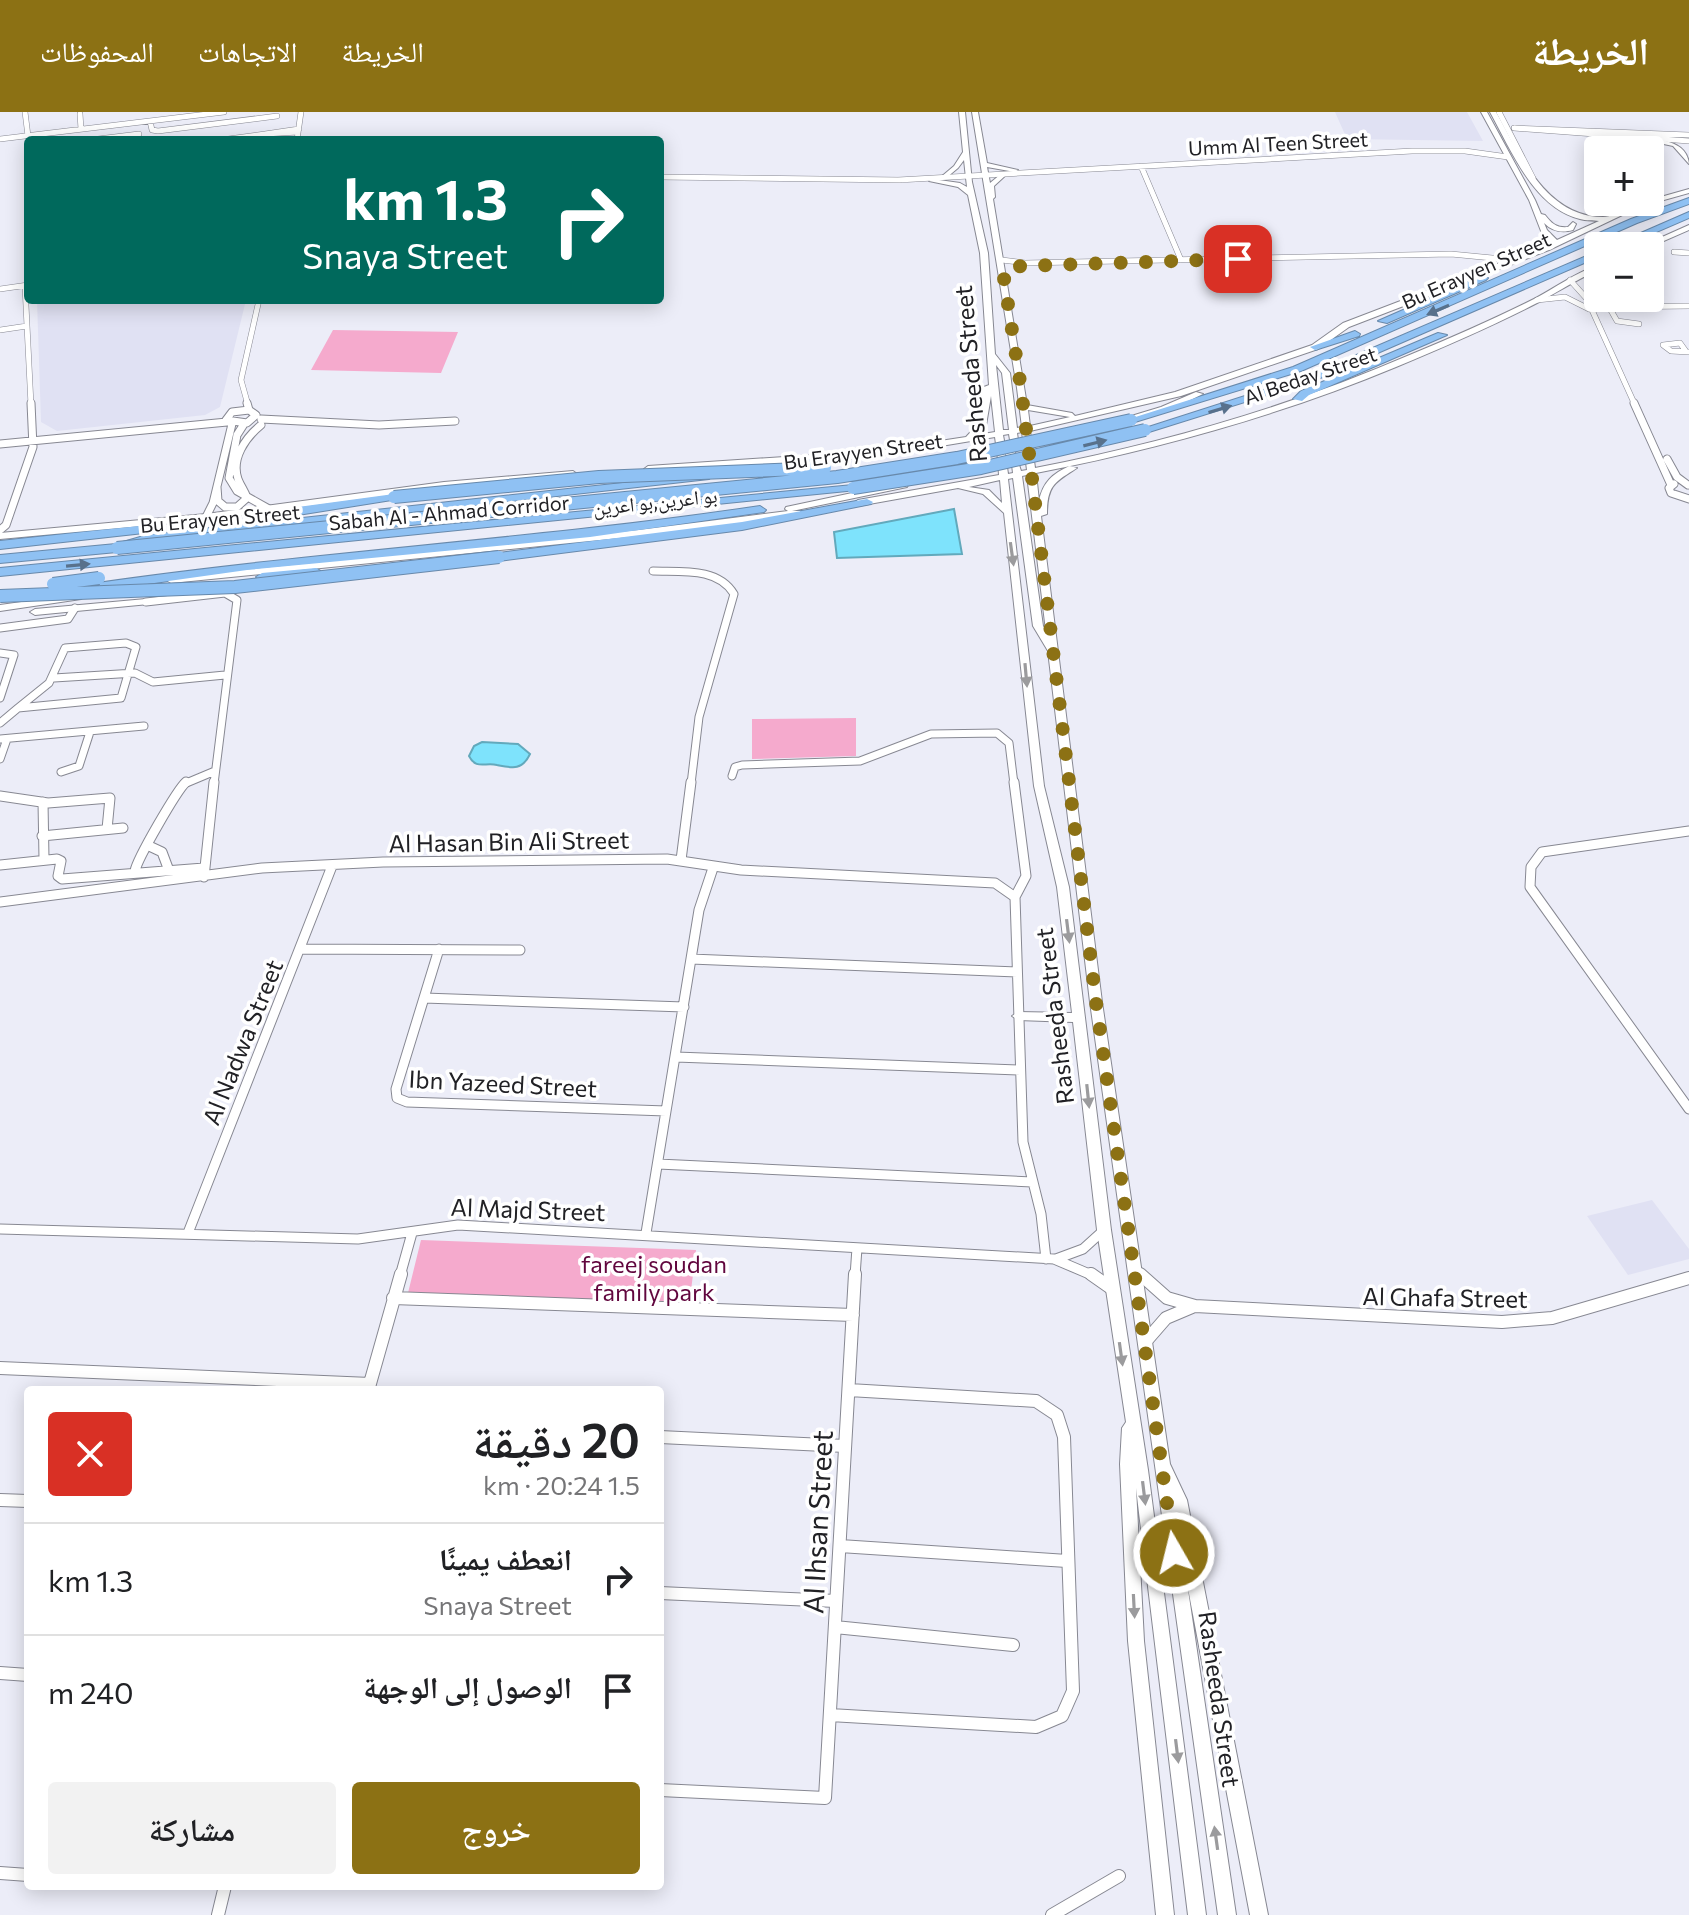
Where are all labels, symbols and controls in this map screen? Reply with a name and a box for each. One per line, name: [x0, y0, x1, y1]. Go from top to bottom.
text: الخريطة: [1532, 26, 1649, 73]
text: المحفوظات: [40, 34, 154, 68]
text: الاتجاهات: [198, 34, 297, 68]
text: الخريطة: [341, 34, 424, 68]
street label: Umm Al Teen Street: [1187, 126, 1369, 160]
map controls: [1584, 136, 1664, 312]
button: +: [1584, 136, 1664, 216]
text: 1.3 km: [344, 163, 508, 232]
icon: right: [536, 168, 640, 272]
pin: [1204, 225, 1272, 293]
street label: Bu Erayyen Street: [1398, 226, 1554, 314]
text: Snaya Street: [302, 232, 508, 276]
button: −: [1584, 232, 1664, 312]
icon: arrive: [1216, 237, 1260, 281]
street label: Rasheeda Street: [948, 284, 992, 464]
one-way arrow: [1426, 303, 1450, 316]
street label: Al Beday Street: [1241, 341, 1379, 409]
one-way arrow: [1208, 402, 1232, 415]
street label: Bu Erayyen Street: [782, 428, 944, 474]
one-way arrow: [1083, 437, 1108, 449]
street label: بو اعرين,بو اعرين: [592, 483, 719, 520]
street label: Sabah Al - Ahmad Corridor: [328, 490, 570, 534]
street label: Bu Erayyen Street: [139, 499, 301, 537]
one-way arrow: [1006, 542, 1019, 567]
one-way arrow: [66, 558, 91, 571]
one-way arrow: [1020, 663, 1033, 688]
street label: Al Hasan Bin Ali Street: [388, 824, 630, 858]
one-way arrow: [1062, 919, 1075, 944]
street label: Rasheeda Street: [1029, 926, 1079, 1106]
street label: Al Nadwa Street: [196, 955, 288, 1129]
street label: Ibn Yazeed Street: [408, 1064, 598, 1102]
one-way arrow: [1082, 1084, 1095, 1109]
street label: Al Majd Street: [450, 1192, 606, 1226]
park label: fareej soudan family park: [581, 1249, 727, 1306]
street label: Al Ghafa Street: [1362, 1281, 1528, 1313]
one-way arrow: [1115, 1342, 1128, 1367]
text: 20 دقيقة: [473, 1409, 640, 1468]
button: close: [48, 1412, 132, 1496]
street label: Al Ihsan Street: [795, 1429, 839, 1615]
text: 1.5 km · 20:24: [483, 1469, 640, 1500]
one-way arrow: [1137, 1481, 1150, 1506]
position arrow: [1132, 1511, 1216, 1595]
text: انعطف يمينًا: [439, 1539, 572, 1576]
icon: right: [596, 1557, 640, 1601]
text: 1.3 km: [48, 1561, 133, 1598]
text: Snaya Street: [423, 1589, 572, 1620]
one-way arrow: [1128, 1594, 1141, 1619]
street label: Rasheeda Street: [1193, 1609, 1247, 1789]
text: الوصول إلى الوجهة: [363, 1667, 572, 1704]
icon: arrive: [596, 1669, 640, 1713]
text: 240 m: [48, 1673, 134, 1710]
one-way arrow: [1170, 1739, 1183, 1764]
button: مشاركة: [48, 1782, 336, 1874]
button: خروج: [352, 1782, 640, 1874]
one-way arrow: [1209, 1825, 1222, 1850]

